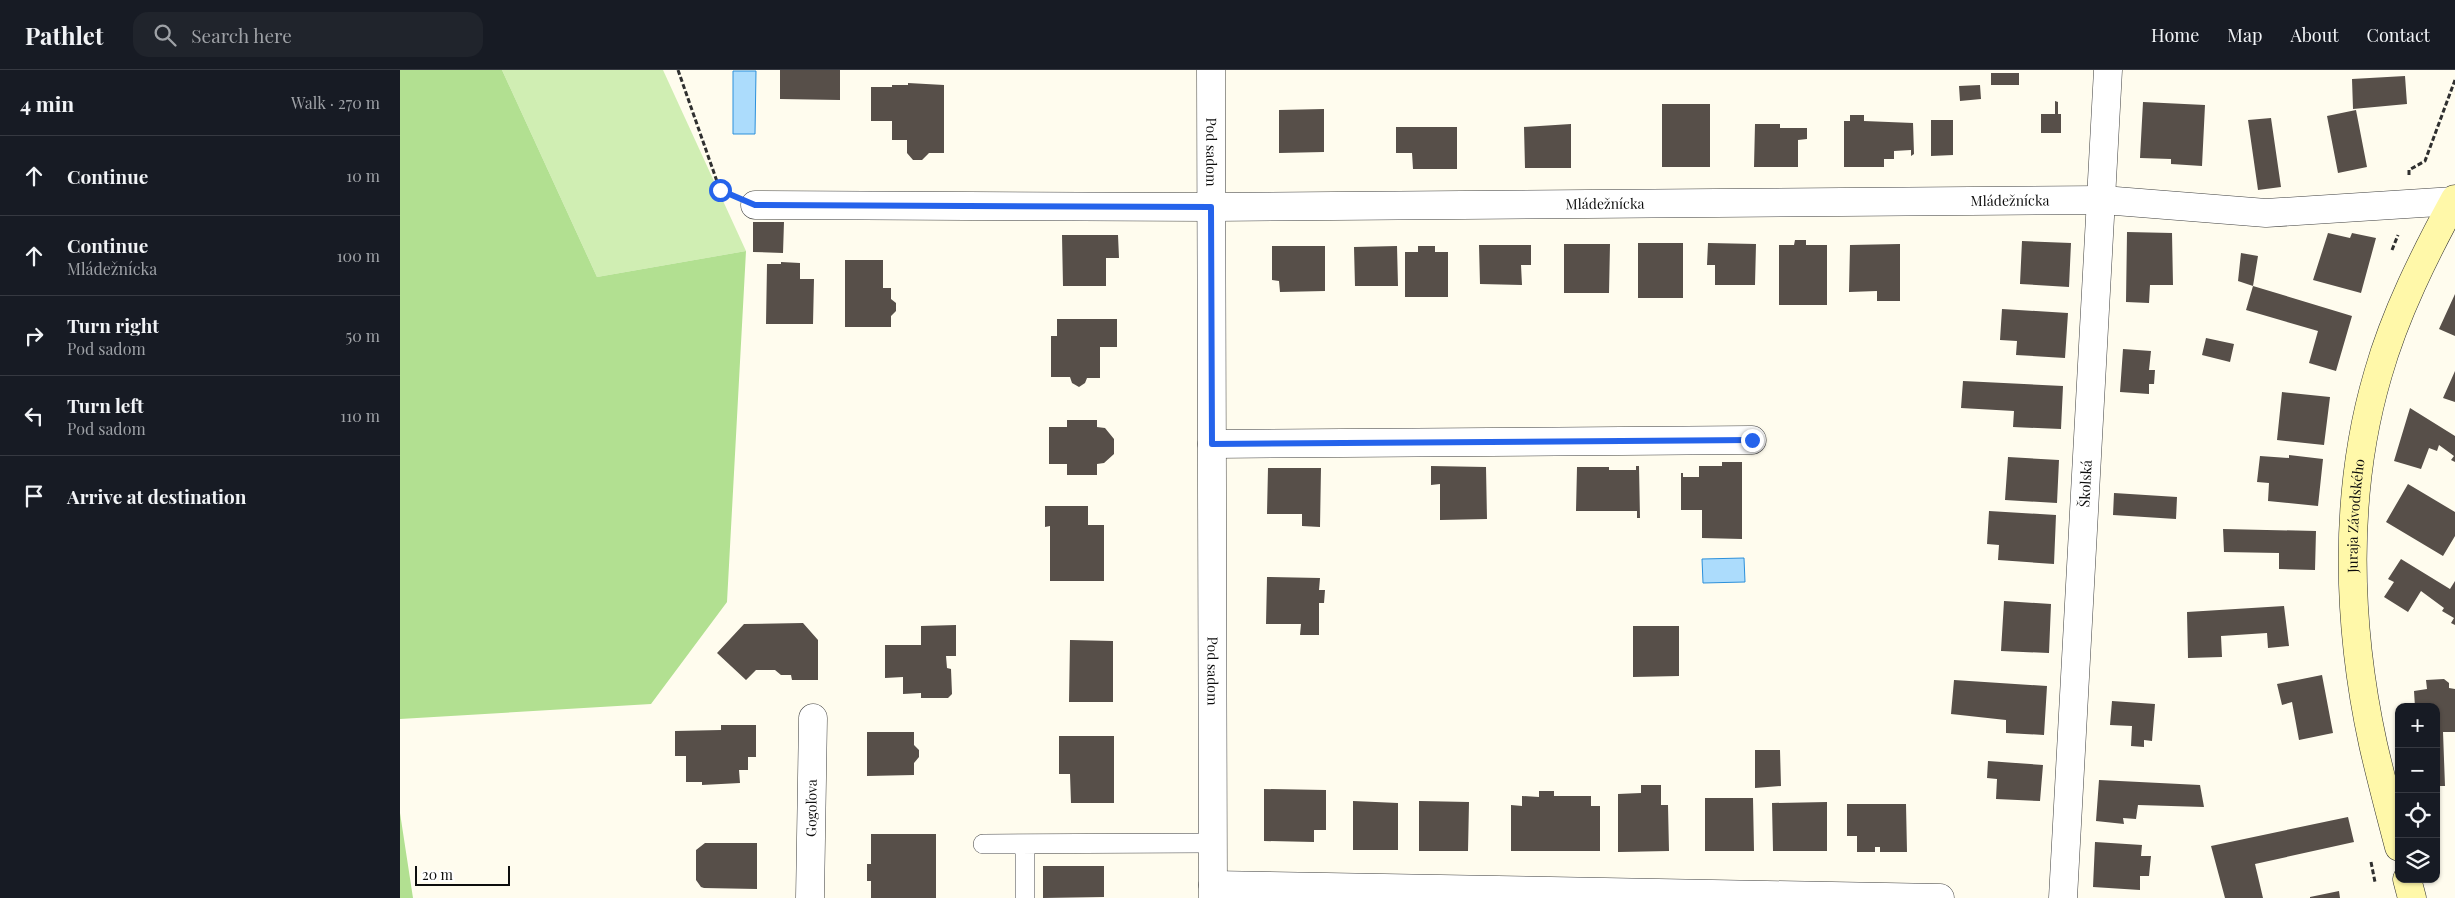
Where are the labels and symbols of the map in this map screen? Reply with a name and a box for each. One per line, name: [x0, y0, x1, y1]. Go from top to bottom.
street label: Pod sadom: [1202, 118, 1221, 187]
route start: [709, 179, 732, 202]
street label: Mládežnícka: [1970, 190, 2050, 210]
street label: Mládežnícka: [1565, 194, 1645, 213]
route end: [1741, 429, 1764, 452]
street label: Juraja Závodského: [2343, 457, 2369, 574]
street label: Školská: [2074, 459, 2096, 508]
street label: Pod sadom: [1203, 637, 1223, 706]
street label: Gogoľova: [801, 779, 821, 837]
scale bar: [415, 863, 510, 886]

